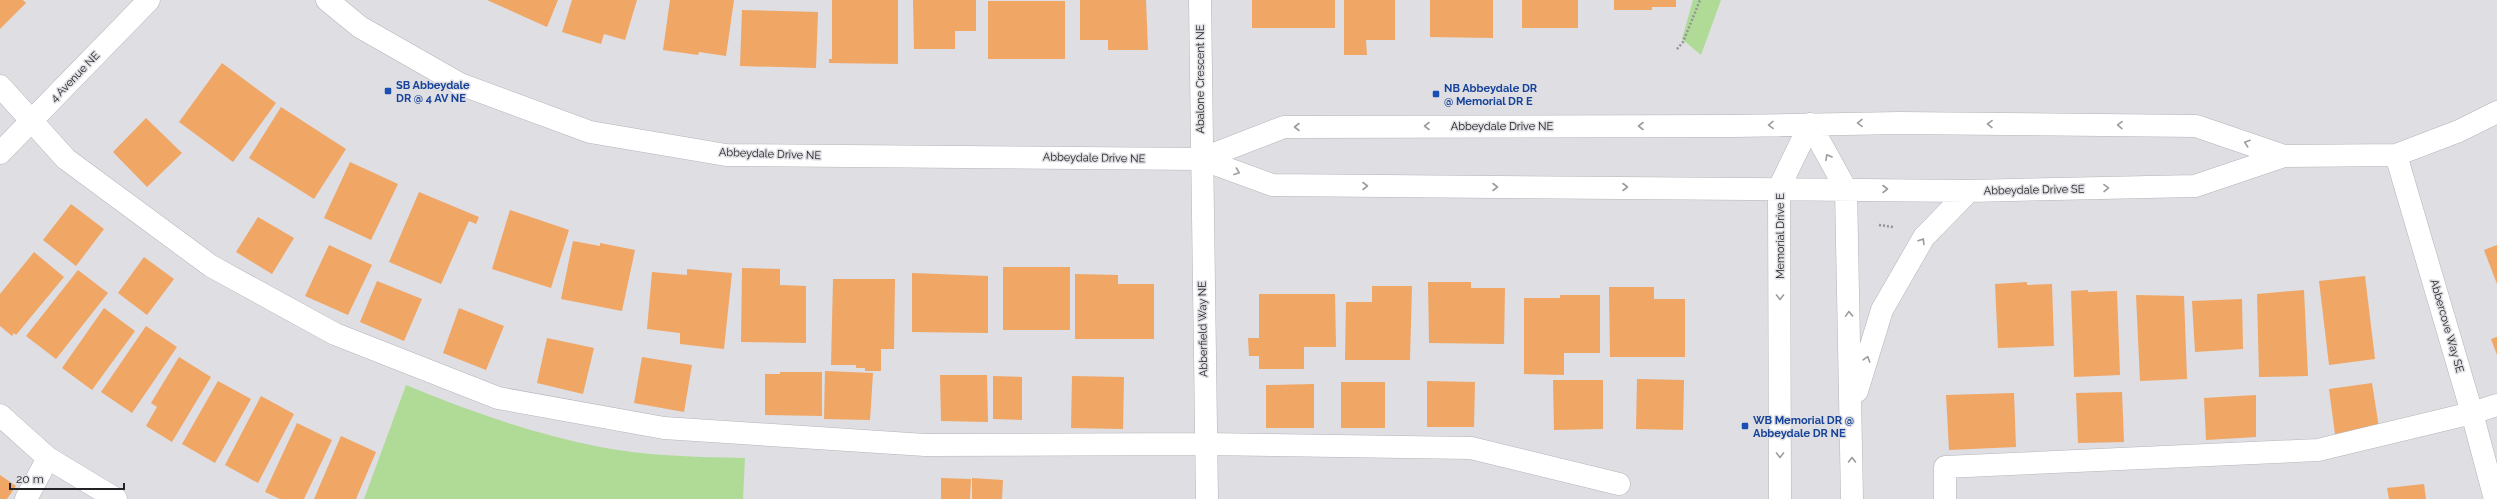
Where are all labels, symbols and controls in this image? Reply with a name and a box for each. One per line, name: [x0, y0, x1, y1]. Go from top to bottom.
street label: Abalone Crescent NE: [1194, 24, 1207, 133]
street label: 4 Avenue NE: [48, 49, 102, 105]
place label: SB Abbeydale DR @ 4 AV NE: [396, 79, 470, 105]
place label: NB Abbeydale DR @ Memorial DR E: [1444, 82, 1538, 108]
marker: SB Abbeydale DR @ 4 AV NE: [383, 86, 393, 96]
marker: NB Abbeydale DR @ Memorial DR E: [1431, 89, 1441, 99]
one-way arrow: [1857, 119, 1863, 128]
street label: Abbeydale Drive NE: [1451, 120, 1553, 133]
one-way arrow: [1987, 120, 1993, 128]
one-way arrow: [1768, 121, 1774, 129]
one-way arrow: [2117, 121, 2123, 129]
one-way arrow: [1424, 122, 1430, 130]
one-way arrow: [1638, 122, 1644, 130]
one-way arrow: [1294, 123, 1300, 131]
one-way arrow: [2244, 140, 2251, 148]
street label: Abbeydale Drive NE: [719, 146, 822, 162]
street label: Abbeydale Drive NE: [1043, 151, 1146, 165]
one-way arrow: [1825, 154, 1832, 161]
one-way arrow: [1234, 168, 1241, 176]
one-way arrow: [1362, 182, 1368, 190]
one-way arrow: [1492, 183, 1498, 191]
one-way arrow: [1622, 183, 1628, 191]
street label: Abbeydale Drive SE: [1984, 183, 2085, 197]
one-way arrow: [2103, 184, 2109, 192]
one-way arrow: [1882, 185, 1888, 193]
street label: Memorial Drive E: [1774, 193, 1787, 279]
one-way arrow: [1917, 239, 1924, 246]
street label: Abbercove Way SE: [2427, 278, 2467, 375]
street label: Abberfield Way NE: [1196, 281, 1210, 377]
one-way arrow: [1776, 294, 1784, 300]
one-way arrow: [1845, 311, 1853, 317]
one-way arrow: [1862, 355, 1871, 362]
place label: WB Memorial DR @ Abbeydale DR NE: [1753, 414, 1854, 440]
marker: WB Memorial DR @ Abbeydale DR NE: [1740, 421, 1750, 431]
one-way arrow: [1776, 452, 1784, 458]
one-way arrow: [1848, 457, 1856, 463]
scale bar: [10, 465, 124, 491]
text: 20 m: [16, 472, 44, 486]

